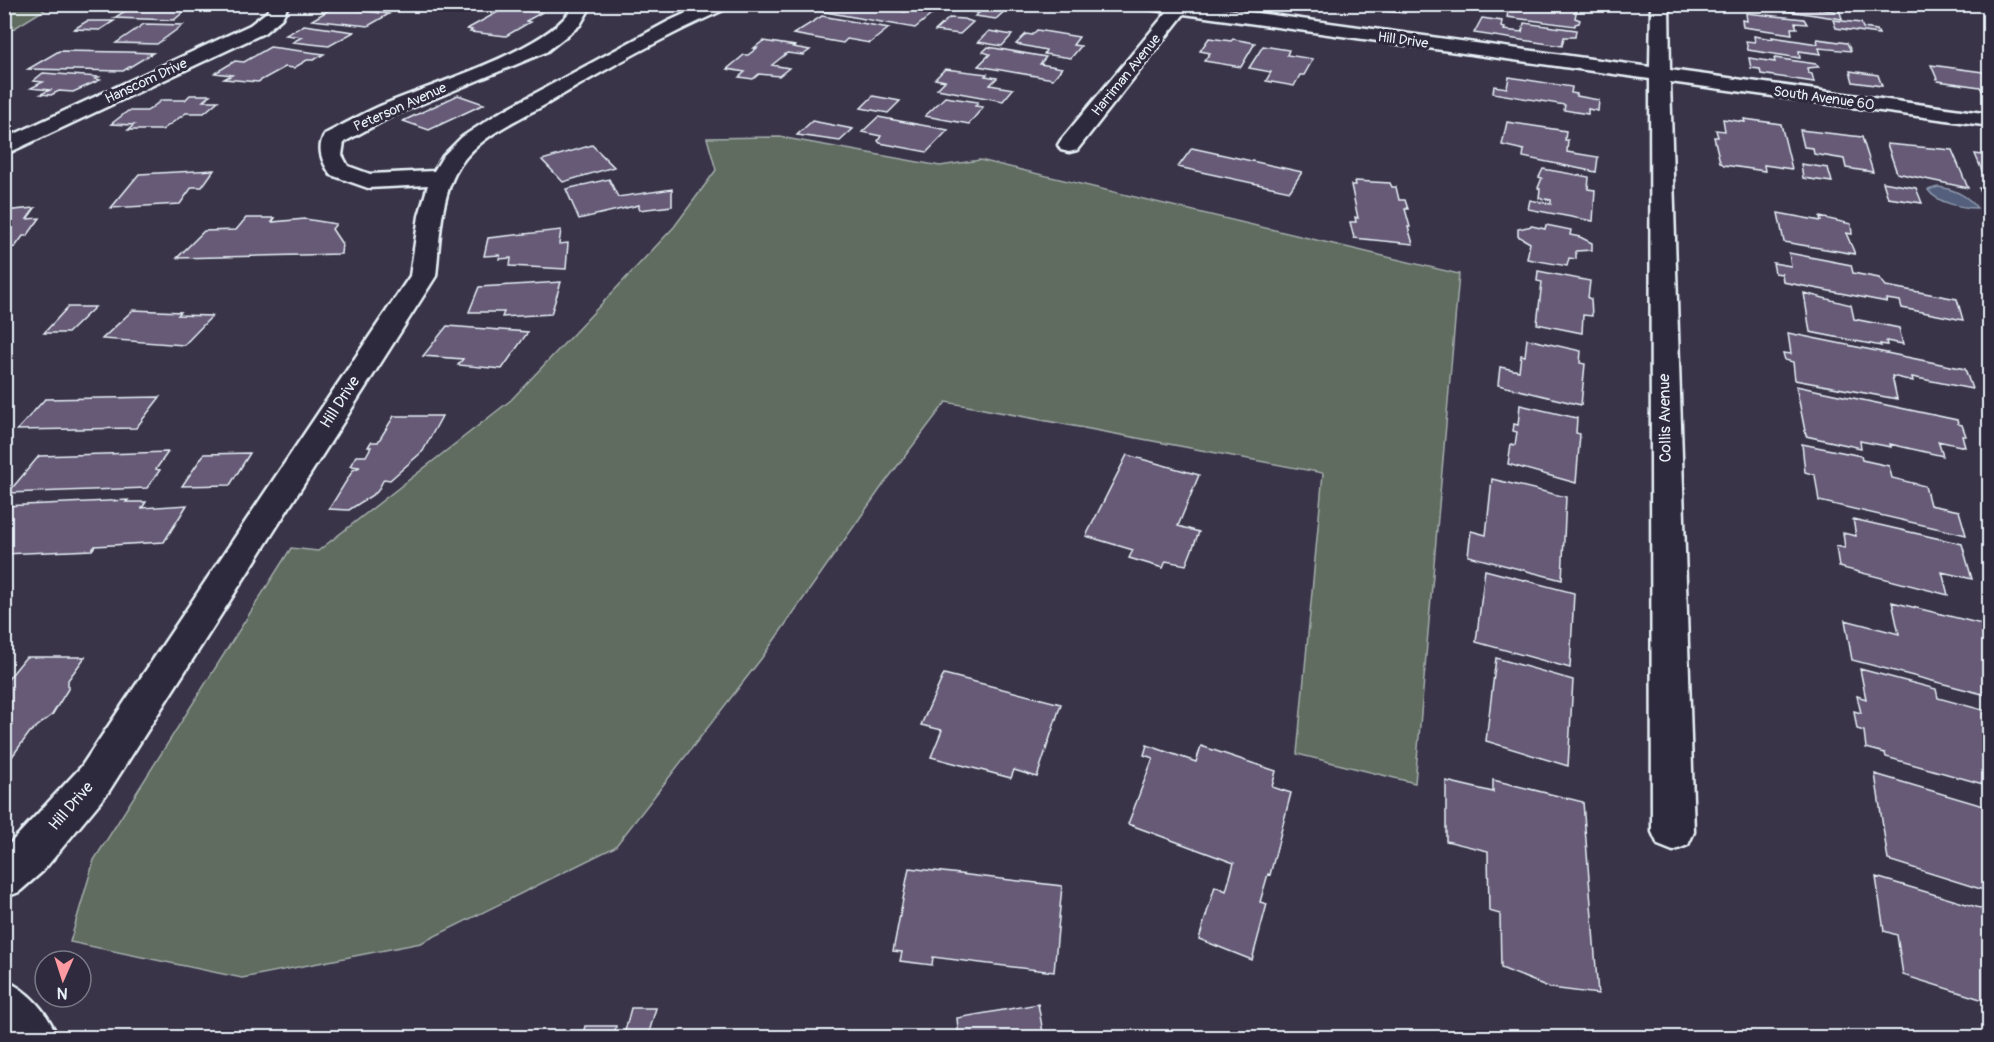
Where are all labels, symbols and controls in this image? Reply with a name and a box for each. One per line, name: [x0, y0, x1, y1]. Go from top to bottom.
street label: Hill Drive: [1377, 28, 1430, 52]
street label: Harriman Avenue: [1088, 31, 1164, 119]
street label: Hanscom Drive: [102, 55, 190, 107]
street label: Peterson Avenue: [351, 79, 449, 135]
street label: South Avenue 60: [1772, 83, 1876, 113]
street label: Hill Drive: [316, 372, 364, 432]
street label: Collis Avenue: [1654, 373, 1676, 463]
street label: Hill Drive: [44, 777, 98, 835]
north arrow: [33, 949, 93, 1009]
text: N: [56, 983, 68, 1003]

